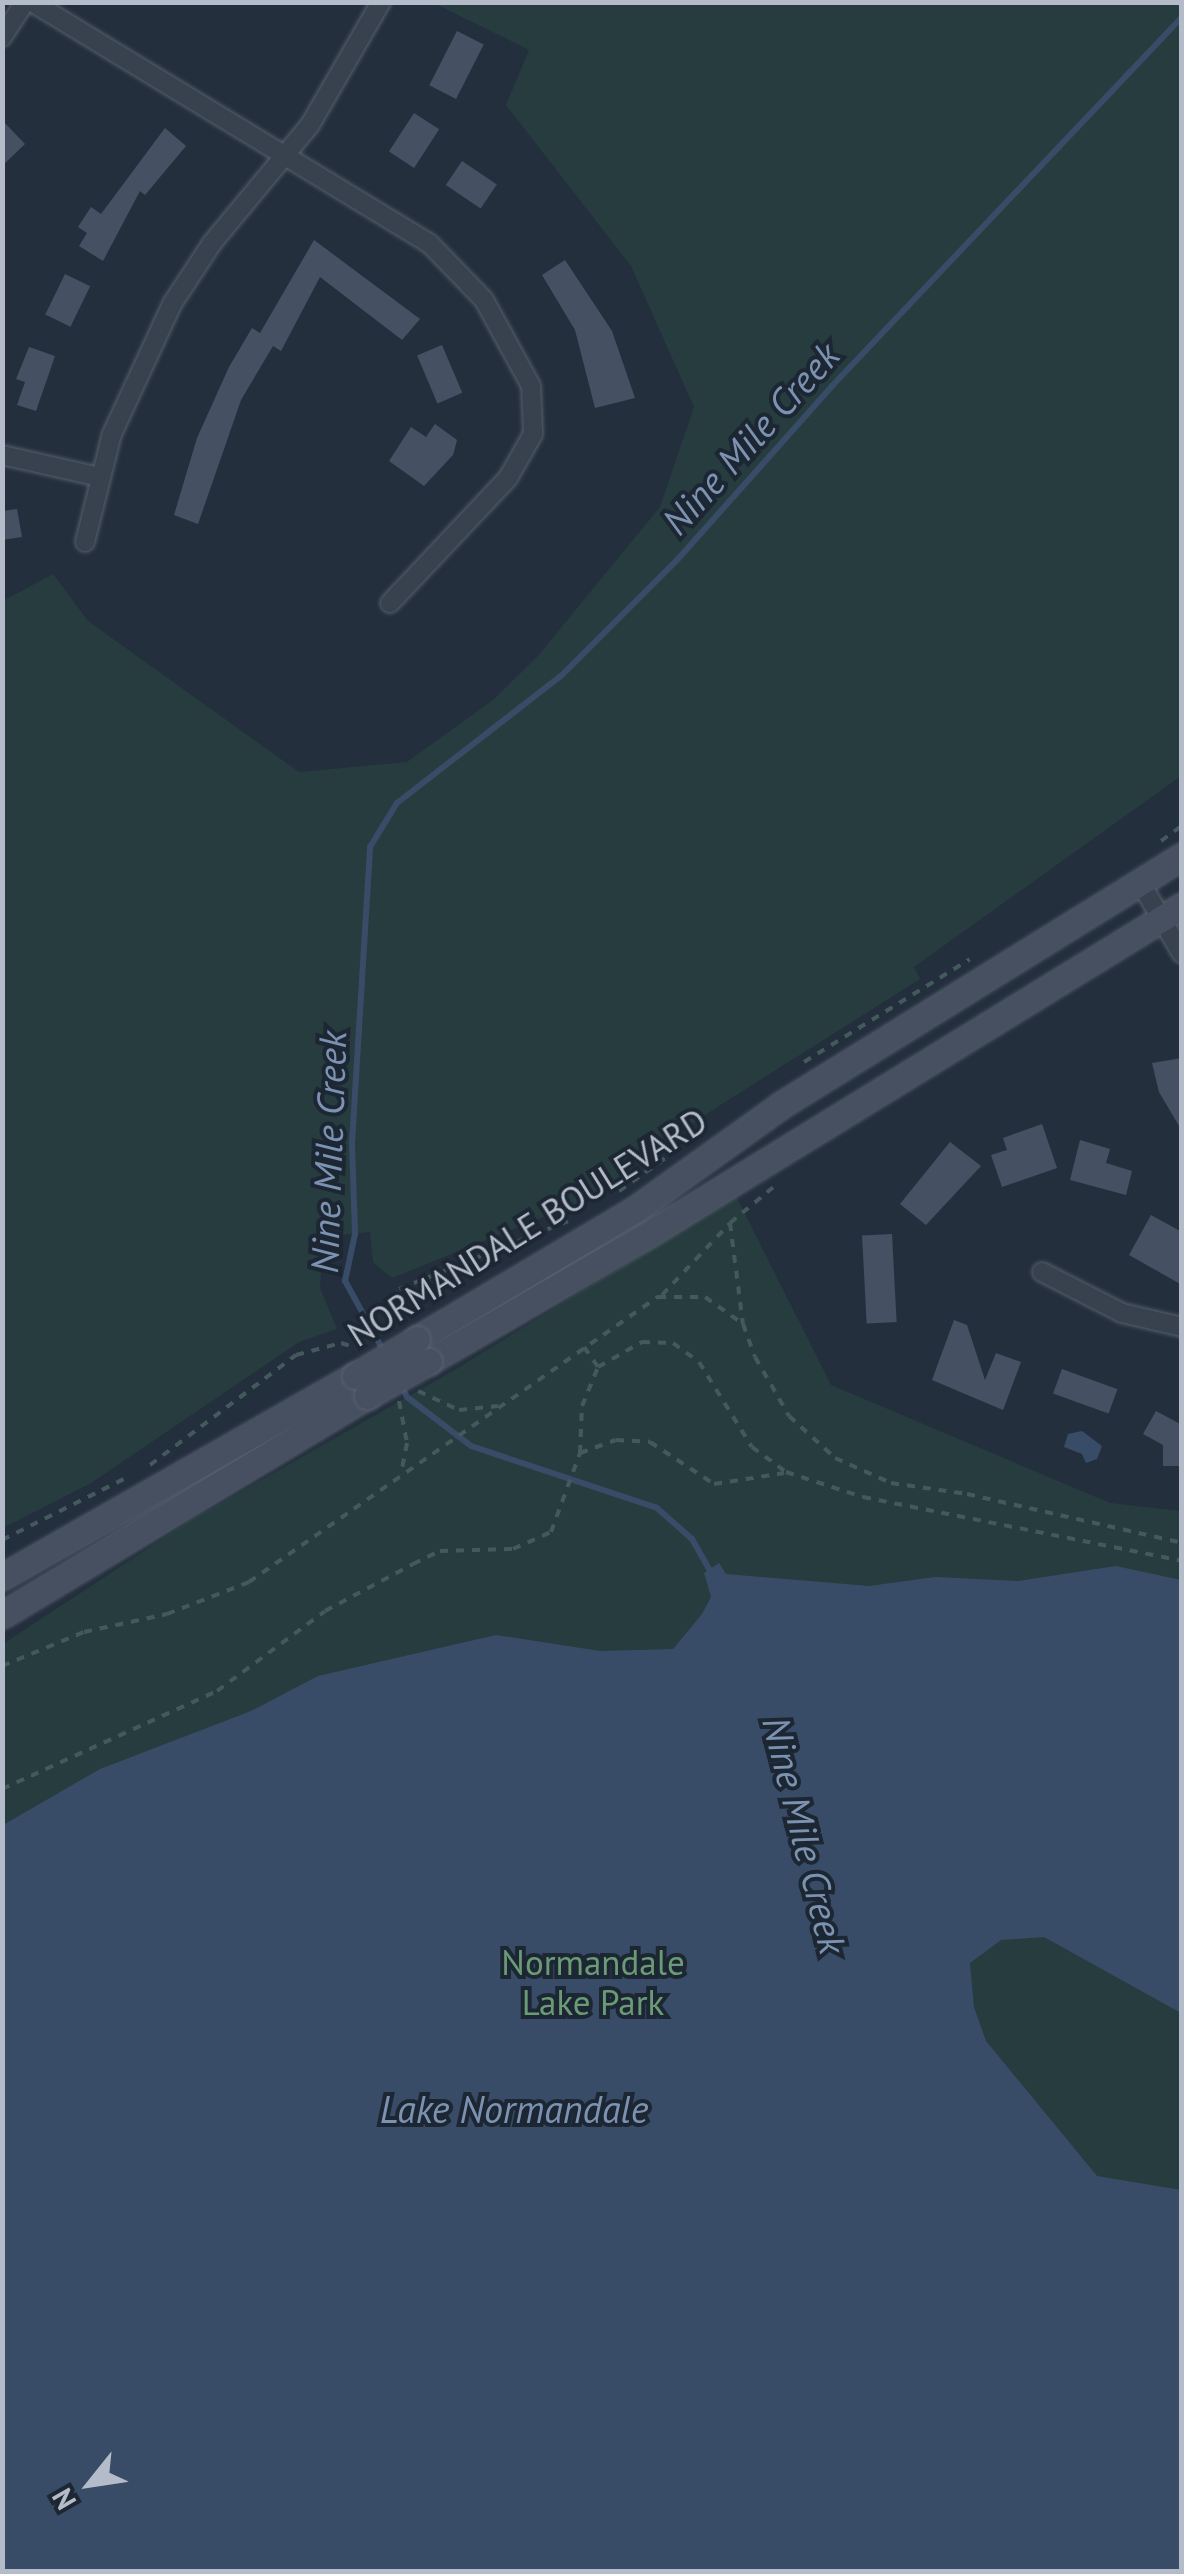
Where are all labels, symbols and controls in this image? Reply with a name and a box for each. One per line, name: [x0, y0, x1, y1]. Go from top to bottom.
water label: Nine Mile Creek: [652, 333, 848, 543]
water label: Nine Mile Creek: [301, 1030, 355, 1274]
street label: NORMANDALE BOULEVARD: [340, 1099, 714, 1355]
water label: Nine Mile Creek: [754, 1712, 856, 1958]
park label: Normandale Lake Park: [501, 1941, 685, 2023]
water label: Lake Normandale: [380, 2086, 648, 2132]
north arrow: [40, 2434, 140, 2534]
text: N: [43, 2482, 84, 2516]

